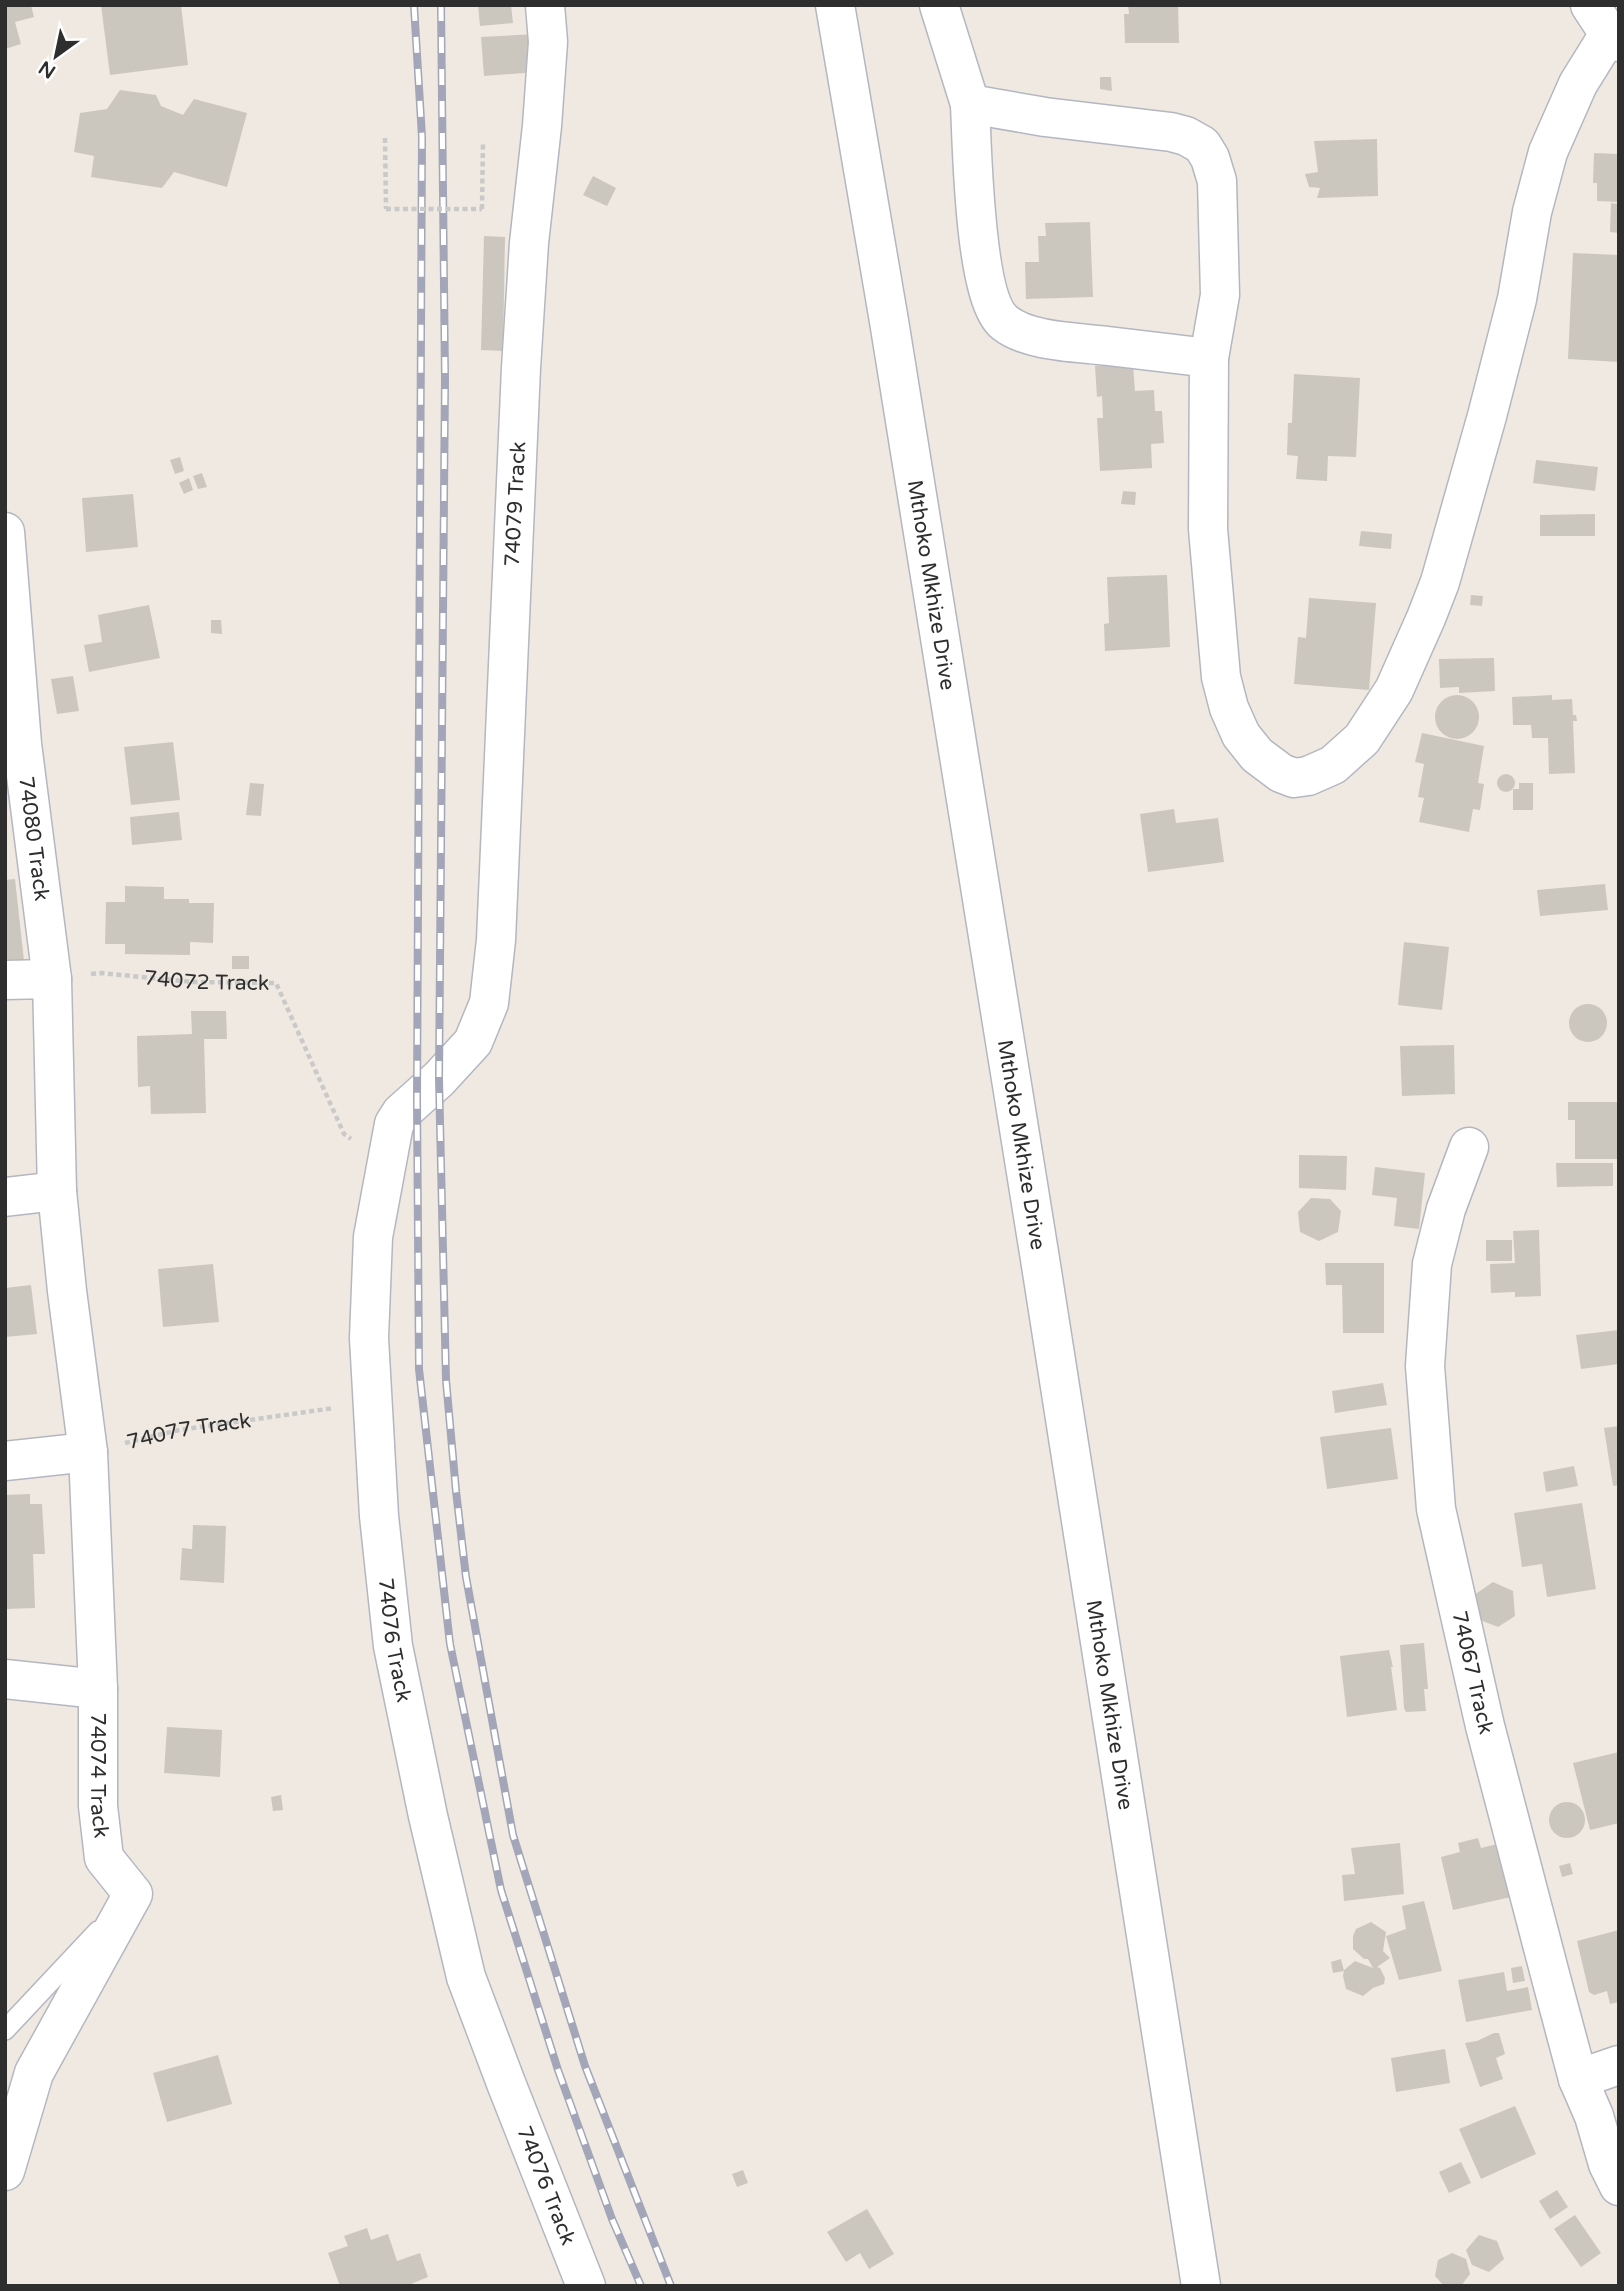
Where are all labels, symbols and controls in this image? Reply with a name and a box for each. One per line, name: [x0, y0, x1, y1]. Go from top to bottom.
north arrow: [21, 21, 91, 91]
text: N: [35, 56, 60, 83]
street label: 74079 Track: [500, 441, 531, 567]
street label: Mthoko Mkhize Drive: [902, 478, 960, 692]
street label: 74080 Track: [13, 775, 54, 902]
street label: 74072 Track: [143, 965, 269, 996]
street label: Mthoko Mkhize Drive: [992, 1038, 1050, 1252]
street label: 74077 Track: [124, 1408, 252, 1455]
street label: 74076 Track: [373, 1577, 416, 1704]
street label: Mthoko Mkhize Drive: [1081, 1598, 1138, 1812]
street label: 74067 Track: [1446, 1608, 1499, 1737]
street label: 74074 Track: [85, 1713, 114, 1839]
street label: 74076 Track: [511, 2123, 581, 2248]

